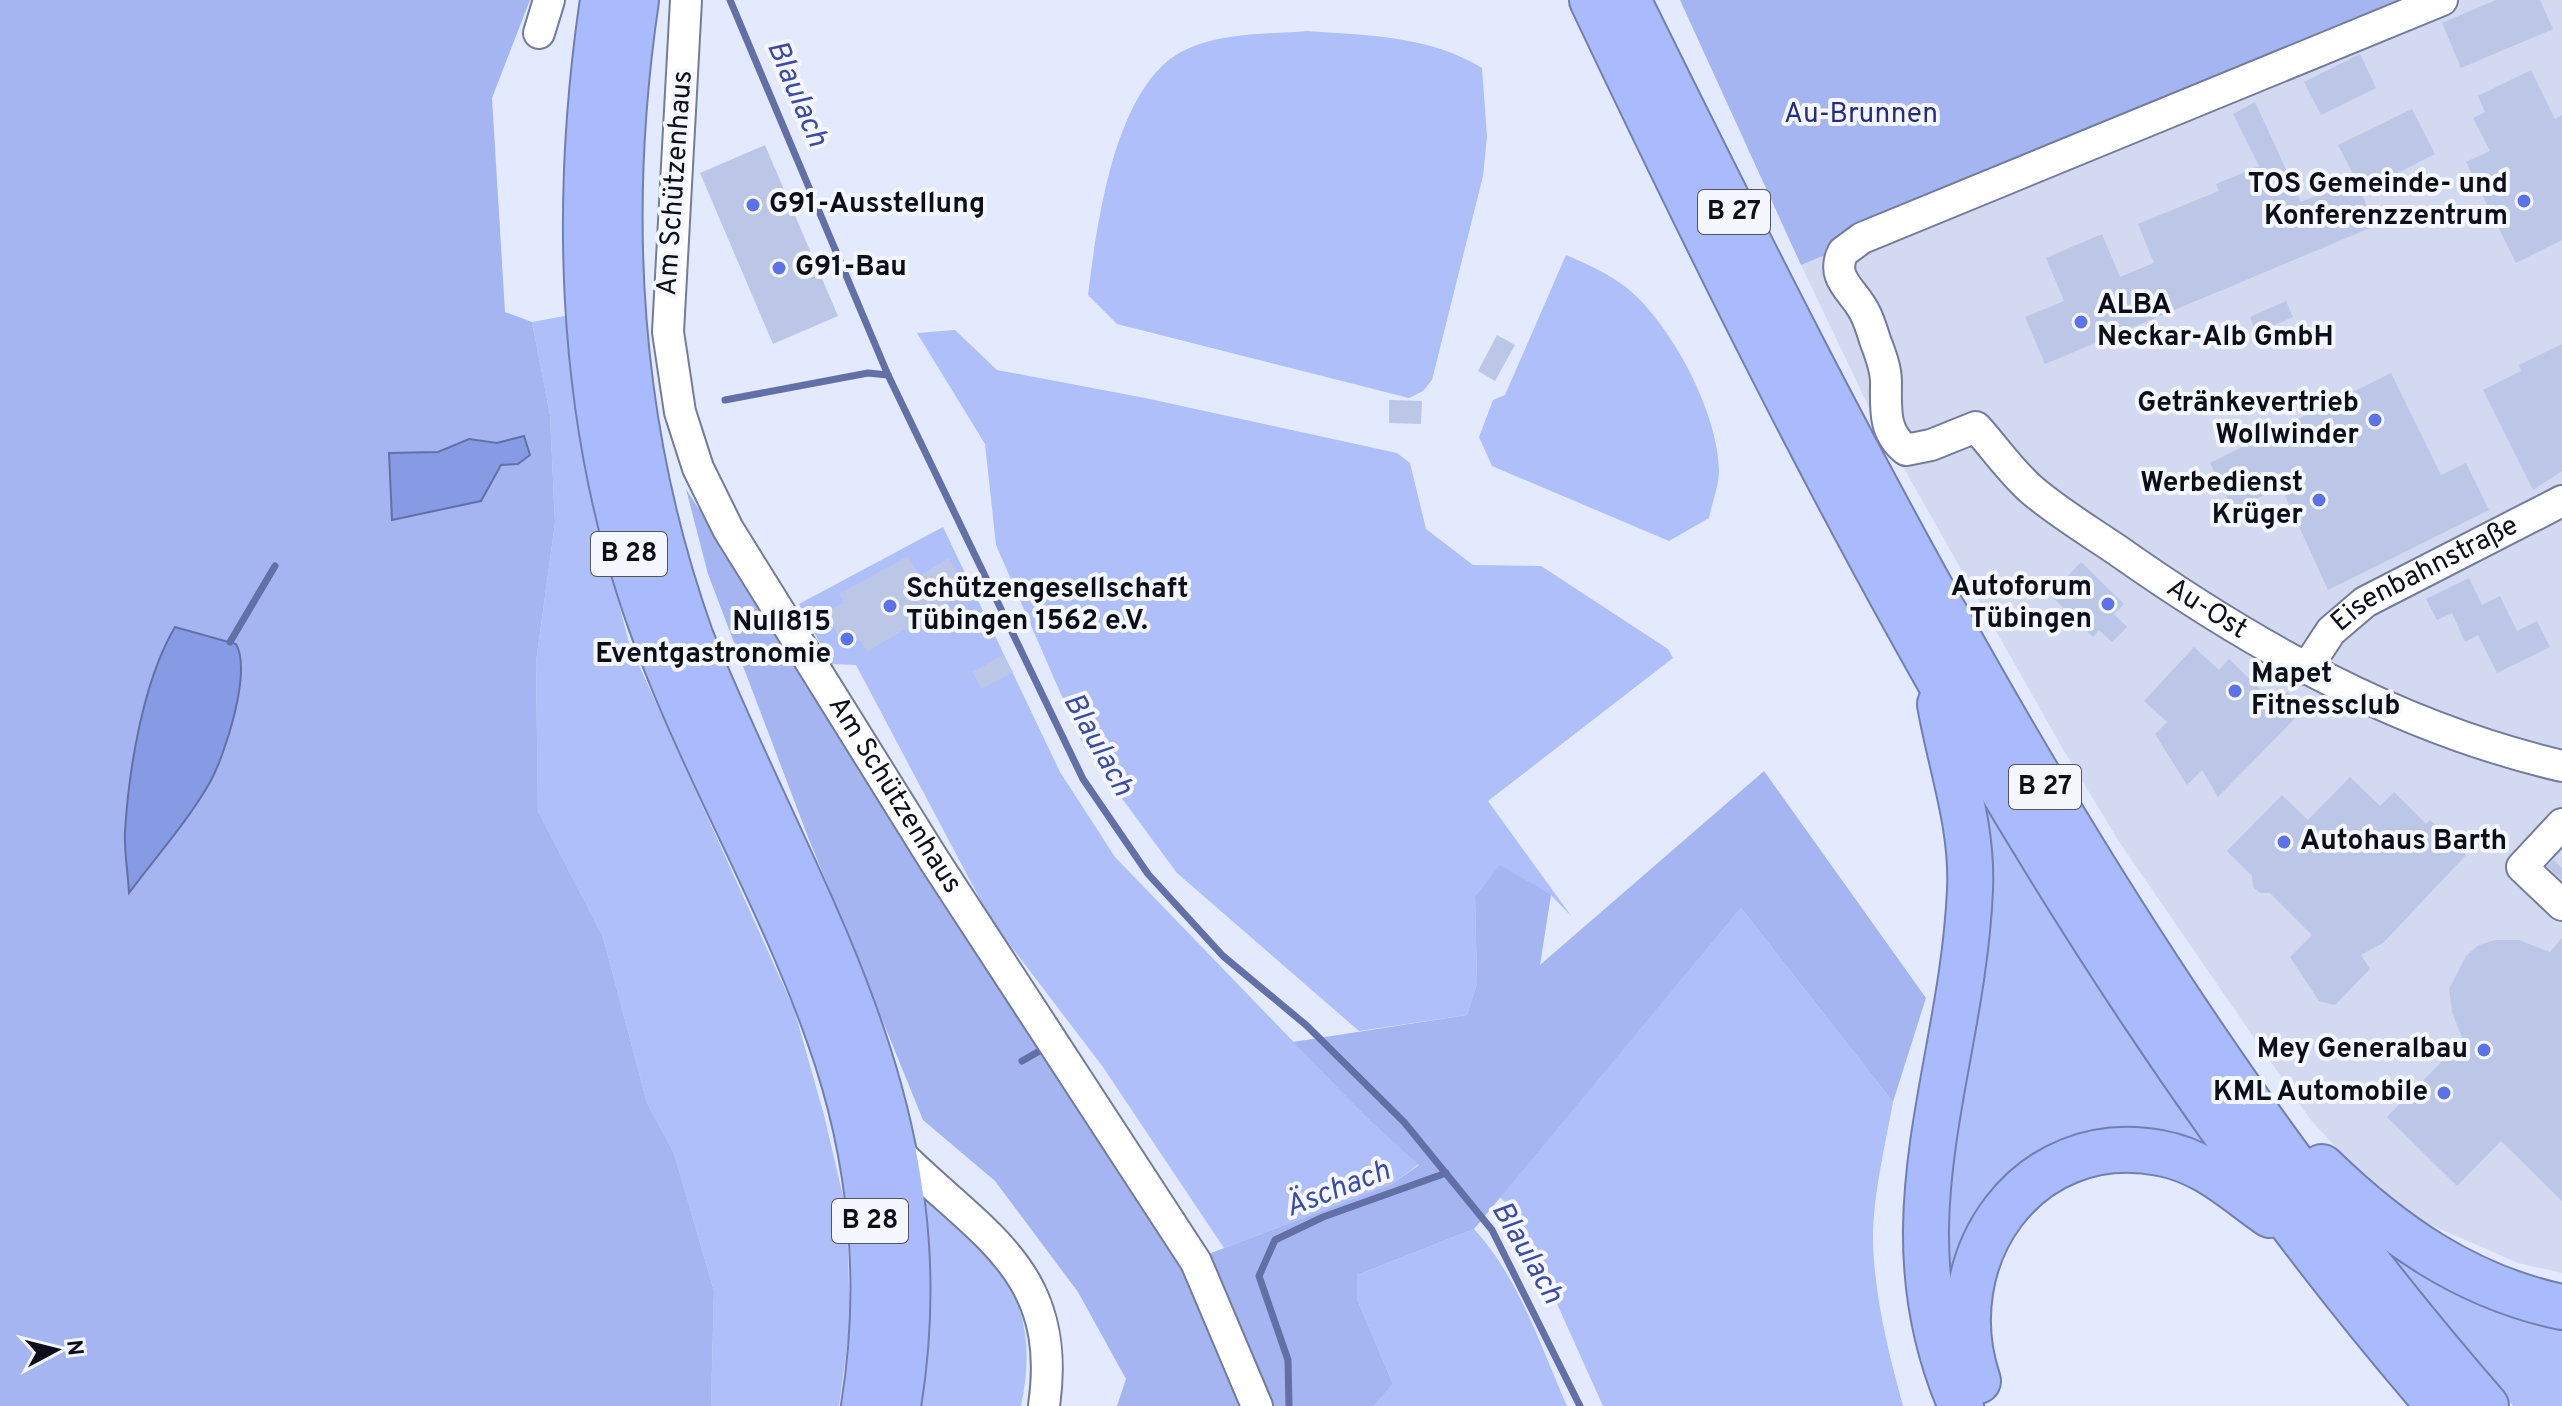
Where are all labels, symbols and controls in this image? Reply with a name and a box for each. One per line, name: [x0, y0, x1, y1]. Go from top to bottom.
water label: Blaulach: [757, 35, 835, 153]
street label: Am Schützenhaus: [650, 69, 702, 297]
park label: Au-Brunnen: [1784, 97, 1938, 133]
place label: TOS Gemeinde- und Konferenzzentrum: [2248, 167, 2508, 235]
place label: G91-Ausstellung: [769, 187, 985, 223]
road number: B 27: [1698, 190, 1770, 234]
marker: TOS Gemeinde- und Konferenzzentrum: [2515, 192, 2533, 210]
marker: G91-Ausstellung: [744, 196, 762, 214]
place label: G91-Bau: [795, 250, 907, 286]
marker: G91-Bau: [770, 259, 788, 277]
place label: ALBA Neckar-Alb GmbH: [2097, 288, 2334, 356]
marker: ALBA Neckar-Alb GmbH: [2072, 313, 2090, 331]
place label: Getränkevertrieb Wollwinder: [2137, 386, 2359, 454]
marker: Getränkevertrieb Wollwinder: [2366, 411, 2384, 429]
place label: Werbedienst Krüger: [2140, 466, 2303, 534]
marker: Werbedienst Krüger: [2310, 491, 2328, 509]
street label: Eisenbahnstraße: [2324, 508, 2525, 641]
road number: B 28: [591, 532, 667, 576]
place label: Autoforum Tübingen: [1951, 570, 2092, 638]
street label: Au-Ost: [2159, 571, 2253, 648]
place label: Schützengesellschaft Tübingen 1562 e.V.: [906, 572, 1188, 640]
marker: Autoforum Tübingen: [2099, 595, 2117, 613]
marker: Schützengesellschaft Tübingen 1562 e.V.: [881, 597, 899, 615]
place label: Null815 Eventgastronomie: [595, 605, 831, 673]
marker: Null815 Eventgastronomie: [838, 630, 856, 648]
place label: Mapet Fitnessclub: [2251, 657, 2400, 725]
marker: Mapet Fitnessclub: [2226, 682, 2244, 700]
water label: Blaulach: [1054, 687, 1140, 803]
street label: Am Schützenhaus: [819, 690, 969, 901]
road number: B 27: [2009, 765, 2081, 809]
place label: Autohaus Barth: [2300, 824, 2507, 860]
marker: Autohaus Barth: [2275, 833, 2293, 851]
place label: Mey Generalbau: [2257, 1032, 2468, 1068]
marker: Mey Generalbau: [2475, 1041, 2493, 1059]
place label: KML Automobile: [2213, 1075, 2428, 1111]
marker: KML Automobile: [2435, 1084, 2453, 1102]
water label: Äschach: [1280, 1151, 1396, 1227]
water label: Blaulach: [1482, 1195, 1570, 1311]
road number: B 28: [832, 1199, 908, 1243]
north arrow: [16, 1310, 96, 1390]
text: N: [59, 1338, 88, 1357]

